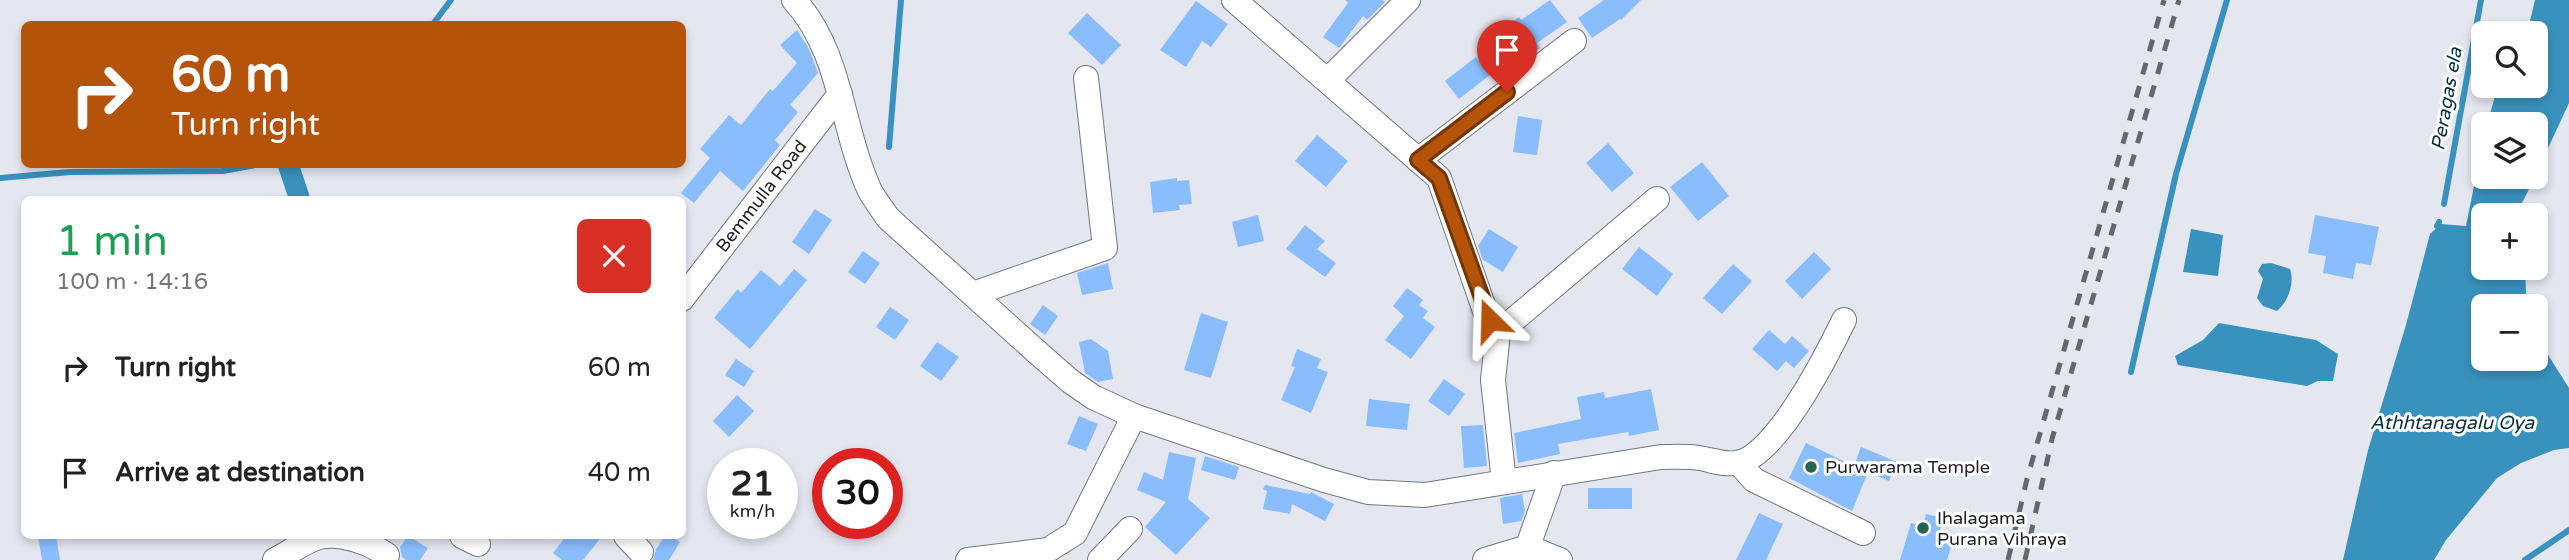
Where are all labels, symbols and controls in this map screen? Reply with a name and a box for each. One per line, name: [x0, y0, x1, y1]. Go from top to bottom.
pin: [1477, 20, 1537, 92]
map controls: [2471, 21, 2548, 371]
button: search: [2471, 21, 2548, 98]
icon: arrive: [1488, 31, 1526, 69]
water label: Peragas ela: [2427, 45, 2467, 152]
text: 60 m: [171, 46, 290, 105]
icon: right: [56, 49, 147, 140]
text: Turn right: [171, 106, 320, 144]
button: layers: [2471, 112, 2548, 189]
street label: Bemmulla Road: [711, 136, 811, 256]
button: +: [2471, 203, 2548, 280]
text: 1 min: [56, 216, 168, 267]
button: close: [577, 219, 651, 293]
text: 100 m · 14:16: [56, 268, 208, 296]
position arrow: [1453, 283, 1527, 357]
button: −: [2471, 294, 2548, 371]
icon: right: [56, 349, 94, 387]
text: Turn right: [115, 352, 236, 383]
text: 60 m: [588, 352, 651, 383]
water label: Athhtanagalu Oya: [2370, 412, 2535, 434]
speed limit sign: 30: [812, 448, 903, 539]
icon: arrive: [56, 454, 94, 492]
place label: Purwarama Temple: [1825, 456, 1990, 478]
text: Arrive at destination: [115, 457, 365, 488]
text: 40 m: [588, 457, 651, 488]
marker: Purwarama Temple: [1803, 459, 1819, 475]
text: 21: [731, 463, 774, 505]
text: km/h: [730, 500, 775, 522]
place label: Ihalagama Purana Vihraya: [1937, 507, 2067, 550]
marker: Ihalagama Purana Vihraya: [1915, 520, 1931, 536]

